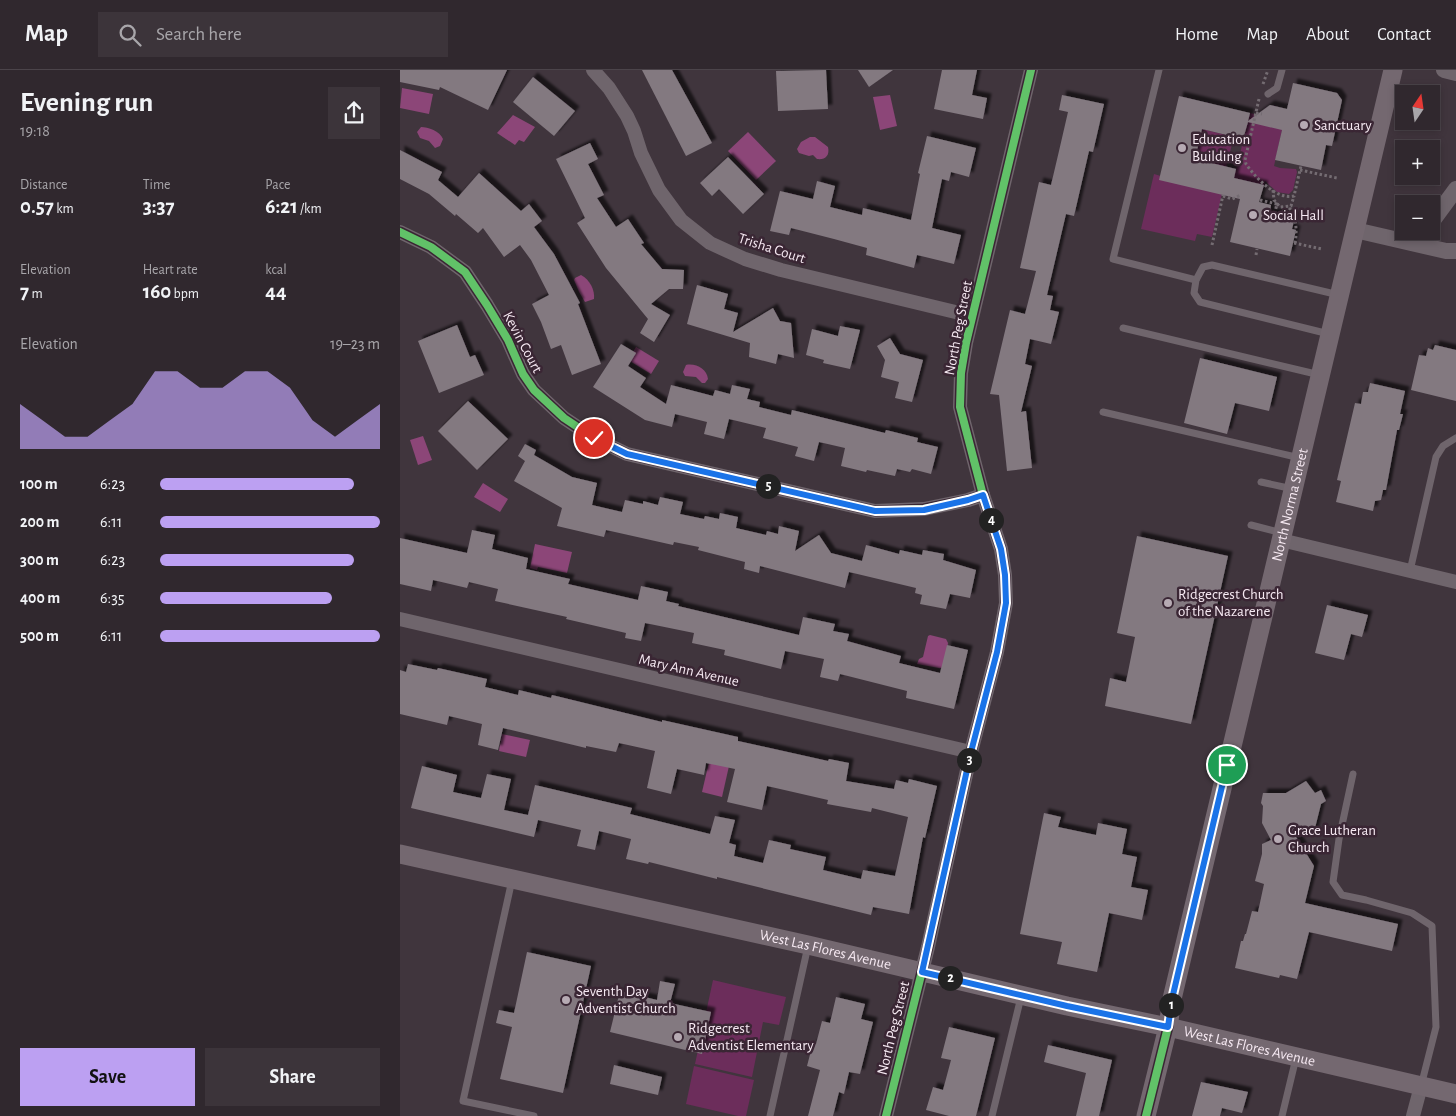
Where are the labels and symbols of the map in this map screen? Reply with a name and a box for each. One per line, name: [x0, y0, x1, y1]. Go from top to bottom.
north arrow: [1395, 85, 1440, 130]
place label: Sanctuary: [1314, 118, 1372, 133]
marker: Sanctuary: [1298, 119, 1310, 131]
place label: Education Building: [1192, 132, 1250, 164]
marker: Education Building: [1176, 142, 1188, 154]
place label: Social Hall: [1263, 208, 1324, 223]
marker: Social Hall: [1247, 209, 1259, 221]
street label: Trisha Court: [736, 231, 807, 266]
street label: North Peg Street: [942, 279, 975, 377]
street label: Kevin Court: [500, 309, 545, 376]
pin: [573, 417, 615, 459]
street label: North Norma Street: [1269, 447, 1311, 563]
pin: 5: [756, 474, 780, 498]
pin: 4: [978, 508, 1004, 532]
place label: Ridgecrest Church of the Nazarene: [1178, 587, 1284, 619]
marker: Ridgecrest Church of the Nazarene: [1162, 597, 1174, 609]
street label: Mary Ann Avenue: [637, 652, 741, 689]
pin: [1206, 744, 1248, 786]
pin: 3: [956, 748, 982, 772]
place label: Grace Lutheran Church: [1288, 823, 1376, 855]
marker: Grace Lutheran Church: [1272, 833, 1284, 845]
street label: West Las Flores Avenue: [758, 927, 893, 972]
pin: 2: [938, 966, 962, 990]
street label: North Peg Street: [875, 979, 912, 1077]
place label: Seventh Day Adventist Church: [576, 984, 676, 1016]
pin: 1: [1158, 992, 1184, 1018]
marker: Seventh Day Adventist Church: [560, 994, 572, 1006]
place label: Ridgecrest Adventist Elementary: [688, 1021, 814, 1053]
street label: West Las Flores Avenue: [1182, 1024, 1317, 1069]
marker: Ridgecrest Adventist Elementary: [672, 1031, 684, 1043]

